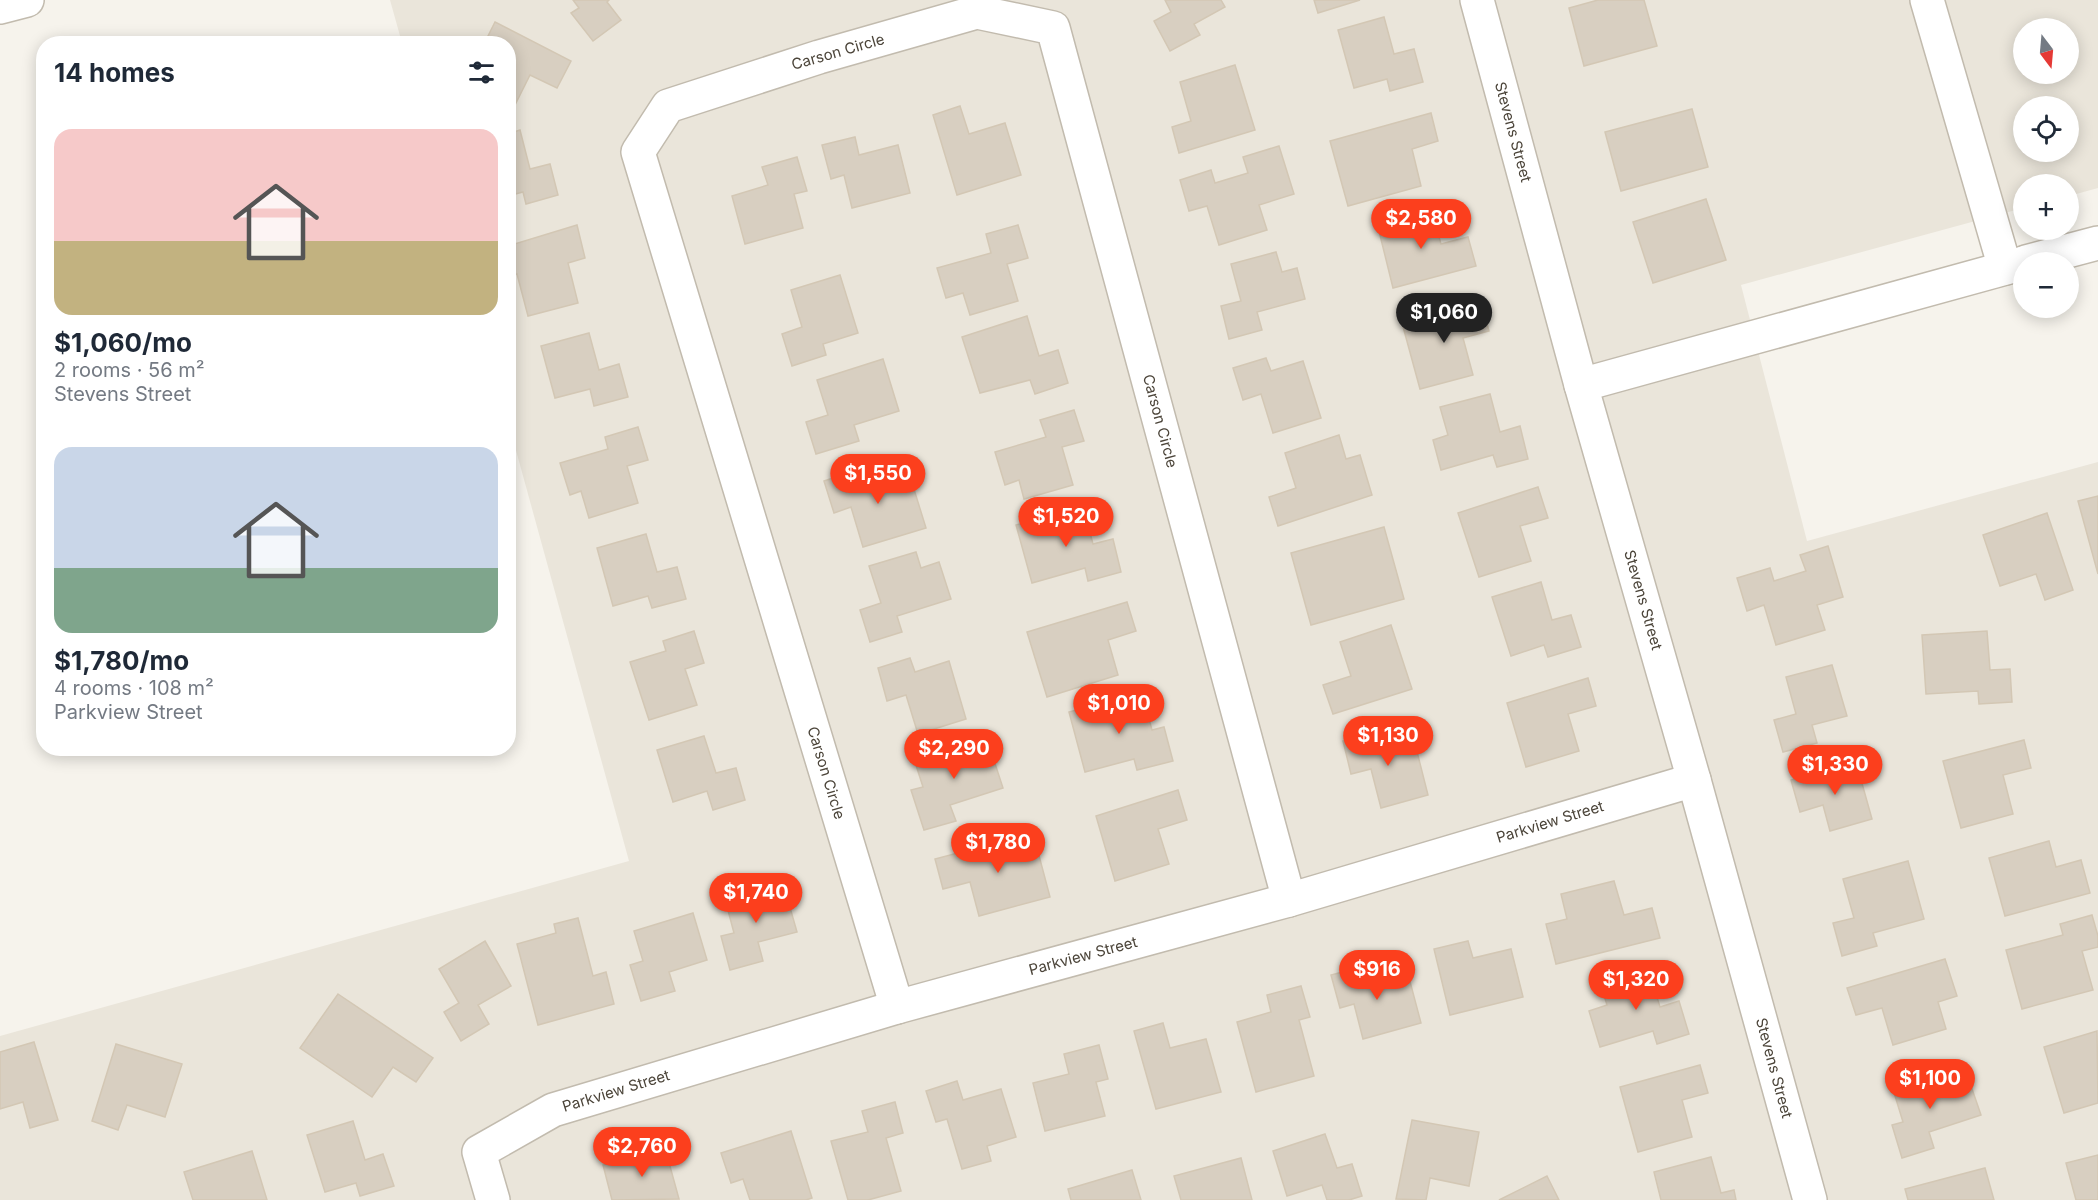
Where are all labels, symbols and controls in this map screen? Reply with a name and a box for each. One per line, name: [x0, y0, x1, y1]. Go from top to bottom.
north arrow: [2013, 18, 2079, 84]
map controls: [2013, 18, 2079, 318]
street label: Carson Circle: [789, 29, 887, 74]
icon: filters: [465, 56, 498, 89]
text: 14 homes: [54, 57, 175, 88]
street label: Stevens Street: [1491, 80, 1536, 184]
button: locate: [2013, 96, 2079, 162]
icon: home: [222, 168, 330, 276]
button: +: [2013, 174, 2079, 240]
pin: $2,580: [1372, 199, 1470, 250]
text: $2,580: [1385, 206, 1457, 230]
button: −: [2013, 252, 2079, 318]
pin: $1,060: [1395, 293, 1493, 344]
text: $1,060: [1410, 300, 1478, 324]
text: $1,060/mo: [54, 327, 192, 358]
text: 2 rooms · 56 m²: [54, 358, 205, 382]
street label: Carson Circle: [1139, 372, 1182, 470]
text: Stevens Street: [54, 382, 191, 406]
pin: $1,550: [829, 454, 927, 505]
text: $1,550: [844, 461, 912, 485]
icon: home: [222, 486, 330, 594]
pin: $1,520: [1017, 497, 1115, 548]
text: $1,520: [1032, 504, 1100, 528]
street label: Stevens Street: [1620, 548, 1667, 652]
text: $1,780/mo: [54, 645, 189, 676]
text: 4 rooms · 108 m²: [54, 676, 214, 700]
pin: $1,010: [1070, 684, 1168, 735]
text: $1,010: [1087, 691, 1151, 715]
text: Parkview Street: [54, 700, 203, 724]
pin: $1,130: [1339, 716, 1437, 767]
text: $1,130: [1357, 723, 1419, 747]
street label: Carson Circle: [803, 724, 850, 822]
pin: $2,290: [905, 729, 1003, 780]
text: $2,290: [918, 736, 990, 760]
pin: $1,330: [1786, 745, 1884, 796]
text: $1,330: [1801, 752, 1869, 776]
street label: Parkview Street: [1494, 796, 1606, 847]
pin: $1,780: [949, 823, 1047, 874]
text: $1,780: [965, 830, 1031, 854]
pin: $1,740: [707, 873, 805, 924]
text: $1,740: [723, 880, 789, 904]
street label: Parkview Street: [1027, 932, 1139, 979]
pin: $916: [1341, 950, 1413, 1001]
text: $916: [1353, 957, 1401, 981]
pin: $1,320: [1587, 960, 1685, 1011]
text: $1,320: [1603, 967, 1669, 991]
street label: Stevens Street: [1752, 1016, 1797, 1120]
pin: $1,100: [1881, 1059, 1979, 1110]
street label: Parkview Street: [560, 1065, 672, 1116]
text: $1,100: [1899, 1066, 1961, 1090]
pin: $2,760: [593, 1127, 691, 1178]
text: $2,760: [607, 1134, 677, 1158]

